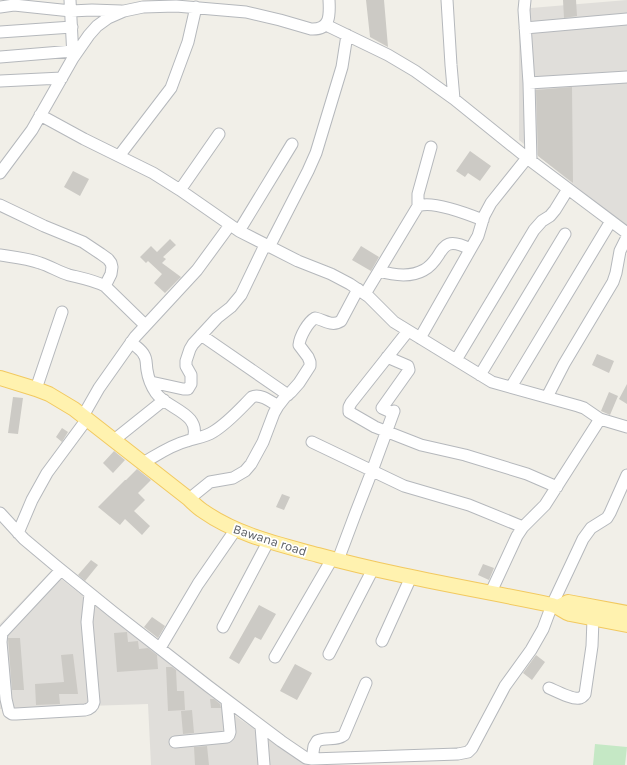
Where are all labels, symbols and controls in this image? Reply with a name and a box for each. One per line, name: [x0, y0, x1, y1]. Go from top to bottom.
street label: Bawana road: [231, 521, 309, 559]

